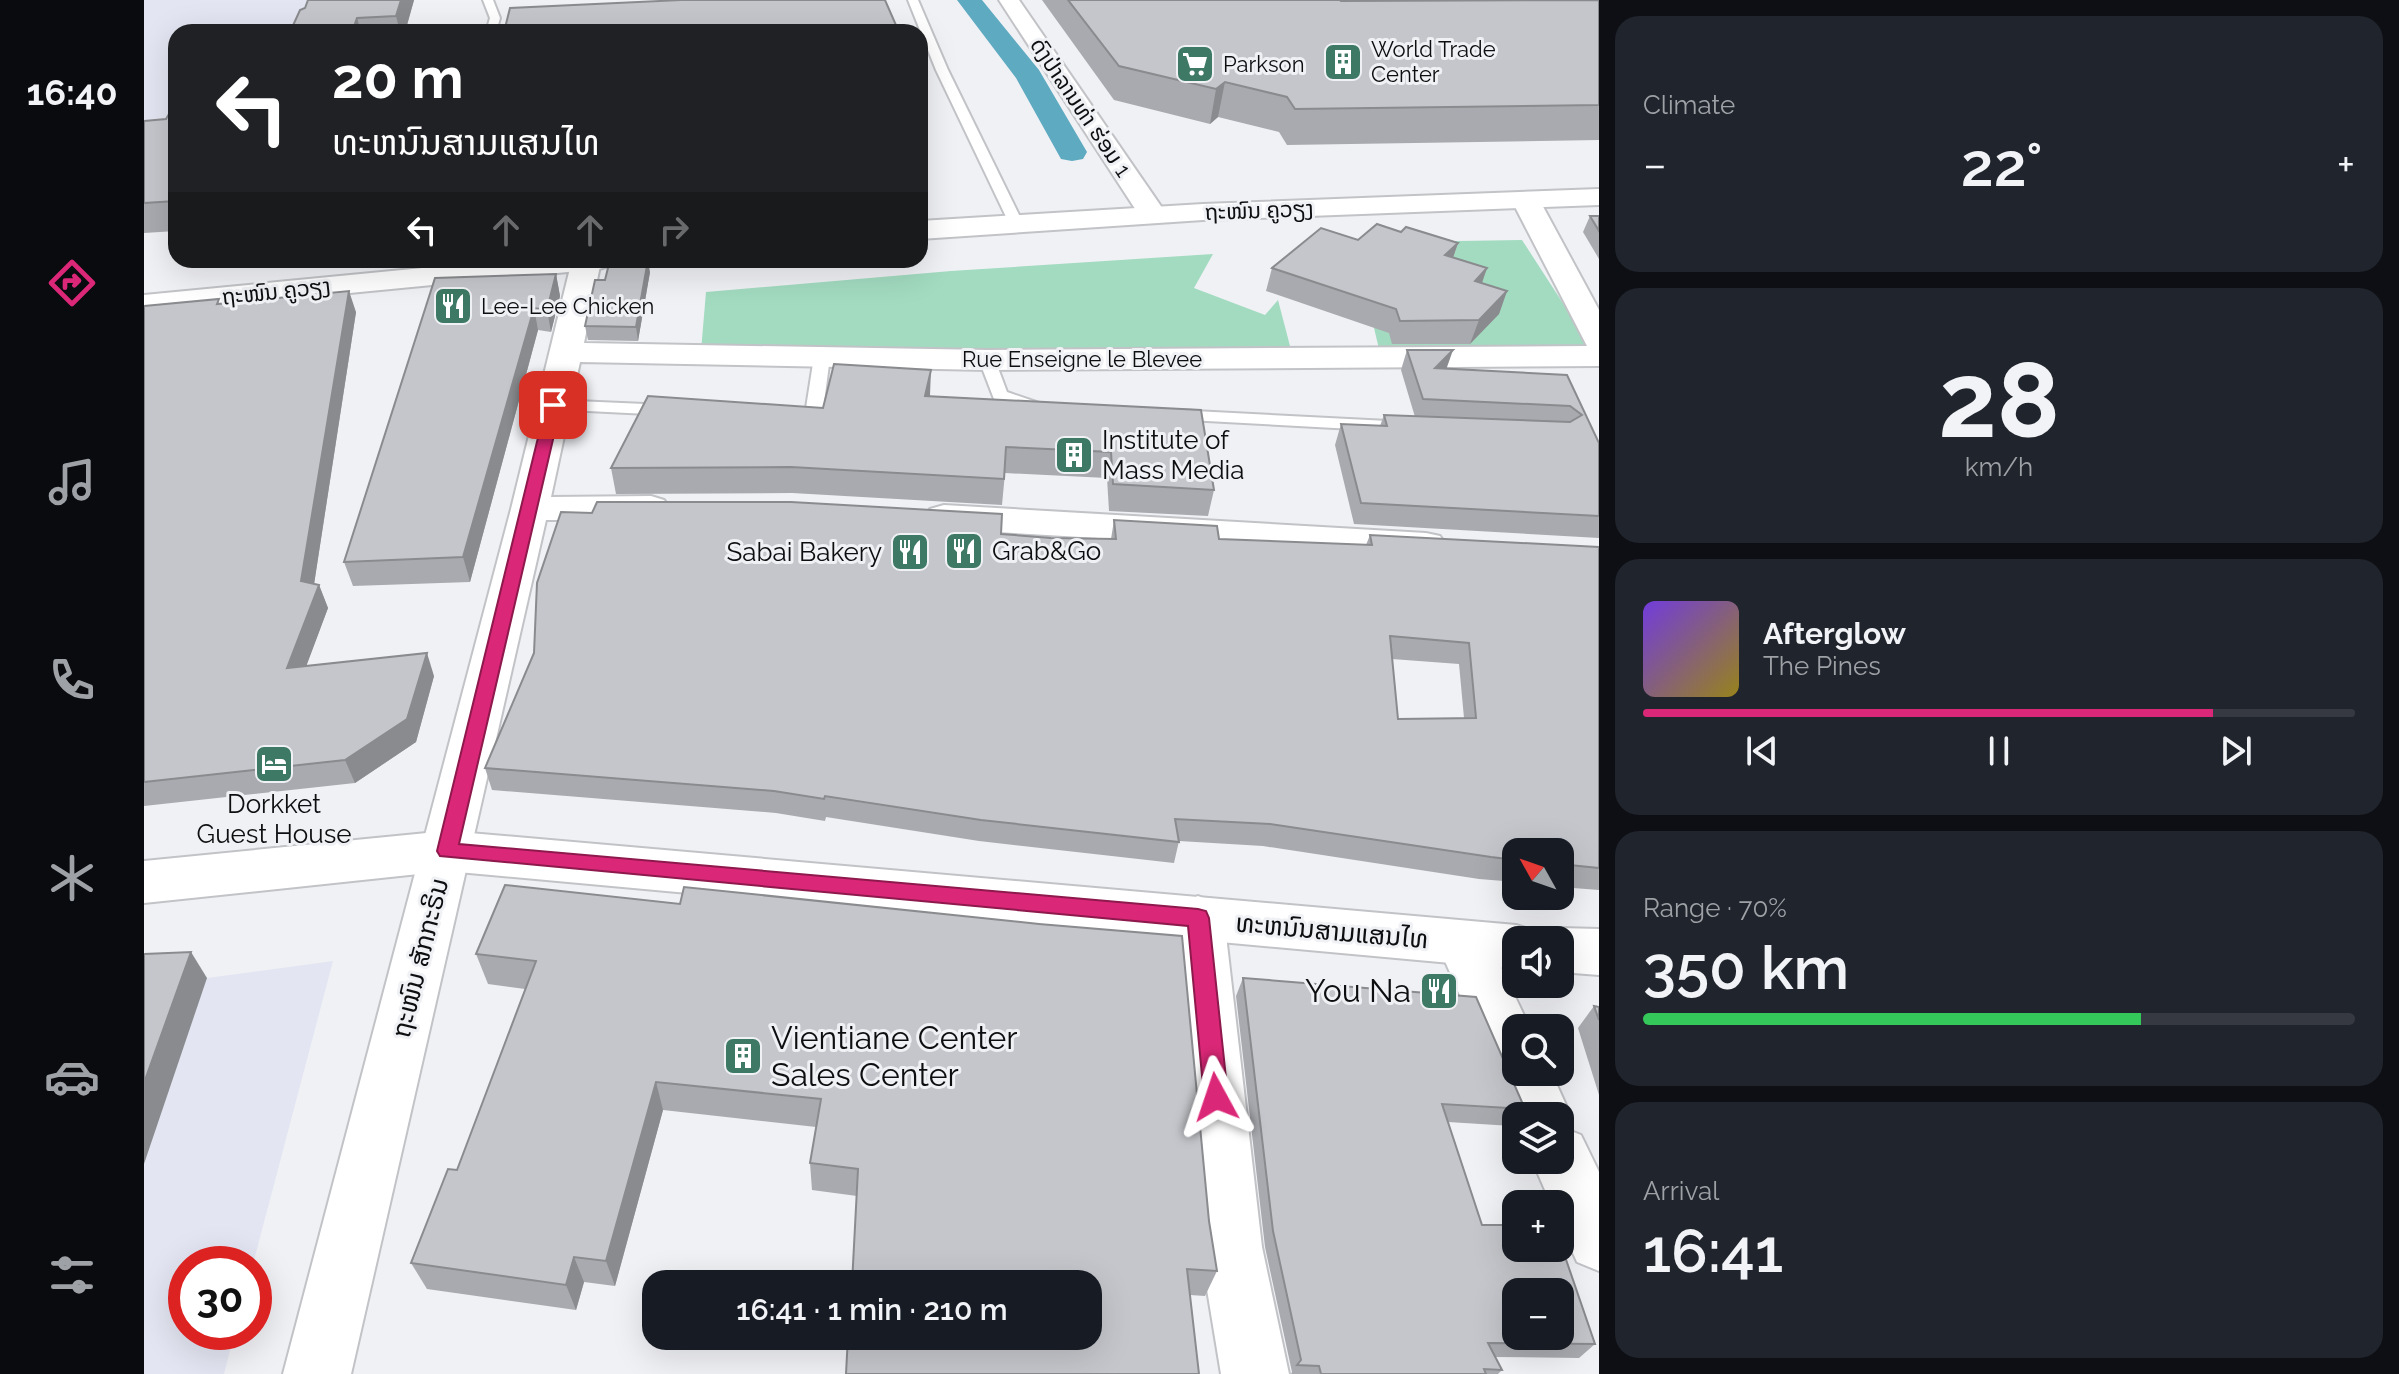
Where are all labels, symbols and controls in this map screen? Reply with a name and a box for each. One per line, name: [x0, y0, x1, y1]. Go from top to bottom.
street label: ດົງປ່າລານທ່າ ຮ່ອມ 1: [1025, 33, 1137, 181]
place label: World Trade Center: [1371, 36, 1496, 87]
building icon: World Trade Center: [1322, 41, 1364, 83]
supermarket icon: Parkson: [1174, 43, 1216, 85]
text: 20 m: [332, 45, 464, 111]
place label: Parkson: [1223, 51, 1304, 77]
icon: left: [200, 56, 304, 160]
text: 16:40: [26, 71, 118, 113]
text: Climate: [1643, 90, 1735, 120]
text: ທະຫນົນສາມແສນໄທ: [332, 121, 600, 163]
text: 22°: [1961, 130, 2043, 200]
text: −: [1643, 139, 1667, 190]
text: +: [2337, 139, 2355, 190]
street label: ຖະໜົນ ຄູວຽງ: [1204, 195, 1314, 227]
icon: left: [400, 208, 444, 252]
icon: ahead: [484, 208, 528, 252]
icon: ahead: [568, 208, 612, 252]
icon: right: [652, 208, 696, 252]
icon: directions: [44, 255, 100, 311]
street label: ຖະໜົນ ຄູວຽງ: [220, 272, 332, 312]
restaurant icon: Lee-Lee Chicken: [432, 285, 474, 327]
place label: Lee-Lee Chicken: [481, 293, 654, 319]
text: 28: [1938, 339, 2060, 461]
street label: Rue Enseigne le Blevee: [962, 346, 1202, 372]
pin: [519, 371, 587, 439]
icon: arrive: [531, 383, 575, 427]
place label: Institute of Mass Media: [1102, 425, 1244, 485]
building icon: Institute of Mass Media: [1053, 434, 1095, 476]
text: km/h: [1965, 452, 2033, 482]
icon: music: [44, 454, 100, 510]
restaurant icon: Grab&Go: [943, 530, 985, 572]
restaurant icon: Sabai Bakery: [889, 531, 931, 573]
place label: Grab&Go: [992, 536, 1101, 566]
place label: Sabai Bakery: [726, 537, 882, 567]
text: Afterglow: [1763, 616, 1906, 651]
text: The Pines: [1763, 651, 1881, 681]
icon: phone: [44, 652, 100, 708]
icon: previous: [1740, 729, 1784, 773]
icon: pause: [1977, 729, 2021, 773]
icon: next: [2214, 729, 2258, 773]
hotel icon: Dorkket Guest House: [253, 743, 295, 785]
place label: Dorkket Guest House: [197, 789, 351, 849]
north arrow: [1502, 838, 1574, 910]
map controls: [1502, 838, 1574, 1350]
icon: climate: [44, 850, 100, 906]
street label: ຖະໜົນ ສັກກະຣິນ: [386, 875, 454, 1041]
text: Range · 70%: [1643, 893, 1787, 923]
street label: ທະຫນົນສາມແສນໄທ: [1234, 908, 1430, 954]
button: sound: [1502, 926, 1574, 998]
text: 350 km: [1643, 933, 1849, 1003]
restaurant icon: You Na: [1418, 970, 1460, 1012]
place label: You Na: [1305, 972, 1411, 1009]
button: search: [1502, 1014, 1574, 1086]
place label: Vientiane Center Sales Center: [771, 1019, 1017, 1093]
building icon: Vientiane Center Sales Center: [722, 1035, 764, 1077]
icon: car: [44, 1049, 100, 1105]
position arrow: [1174, 1055, 1258, 1139]
button: layers: [1502, 1102, 1574, 1174]
text: Arrival: [1643, 1176, 1719, 1206]
button: +: [1502, 1190, 1574, 1262]
text: 16:41: [1643, 1216, 1783, 1286]
speed limit sign: 30: [168, 1246, 272, 1350]
icon: filters: [44, 1247, 100, 1303]
button: −: [1502, 1278, 1574, 1350]
text: 16:41 · 1 min · 210 m: [736, 1292, 1008, 1327]

